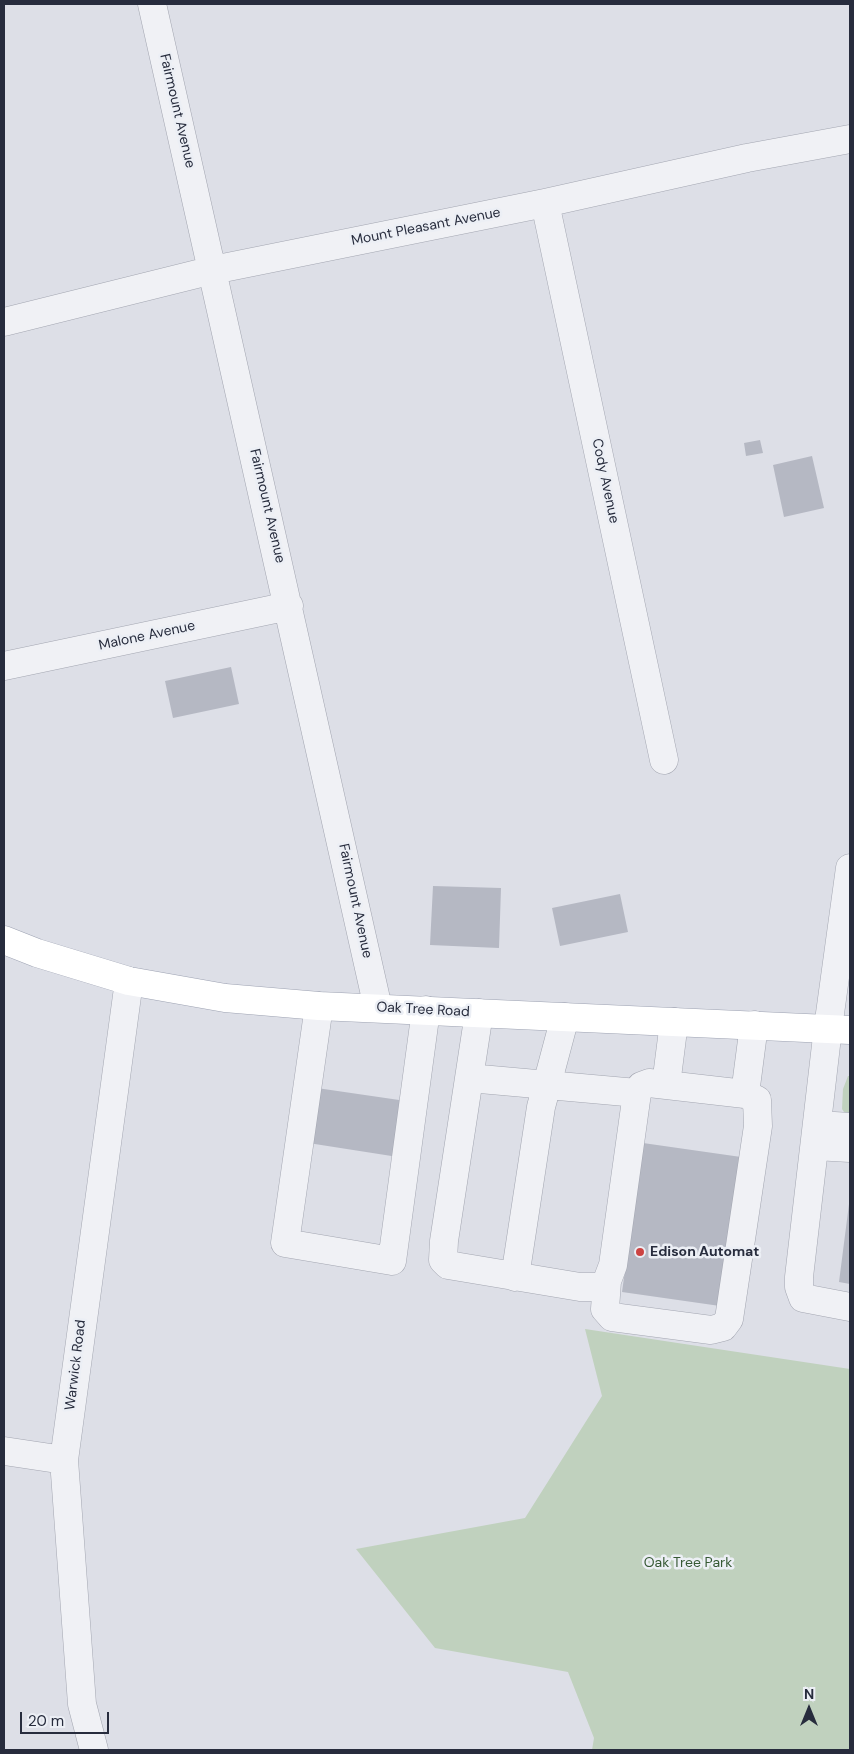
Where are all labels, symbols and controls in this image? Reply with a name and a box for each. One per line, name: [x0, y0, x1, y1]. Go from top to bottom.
street label: Fairmount Avenue: [156, 52, 198, 170]
street label: Mount Pleasant Avenue: [350, 204, 502, 250]
street label: Cody Avenue: [588, 437, 622, 525]
street label: Fairmount Avenue: [246, 447, 288, 565]
street label: Malone Avenue: [97, 618, 197, 654]
street label: Fairmount Avenue: [335, 842, 375, 960]
street label: Oak Tree Road: [376, 999, 470, 1021]
place label: Edison Automat: [650, 1244, 759, 1260]
marker: Edison Automat: [634, 1246, 646, 1258]
street label: Warwick Road: [62, 1319, 90, 1411]
park label: Oak Tree Park: [644, 1555, 732, 1571]
north arrow: [784, 1684, 834, 1734]
text: N: [804, 1685, 814, 1703]
scale bar: [22, 1702, 111, 1734]
text: 20 m: [28, 1711, 64, 1731]

